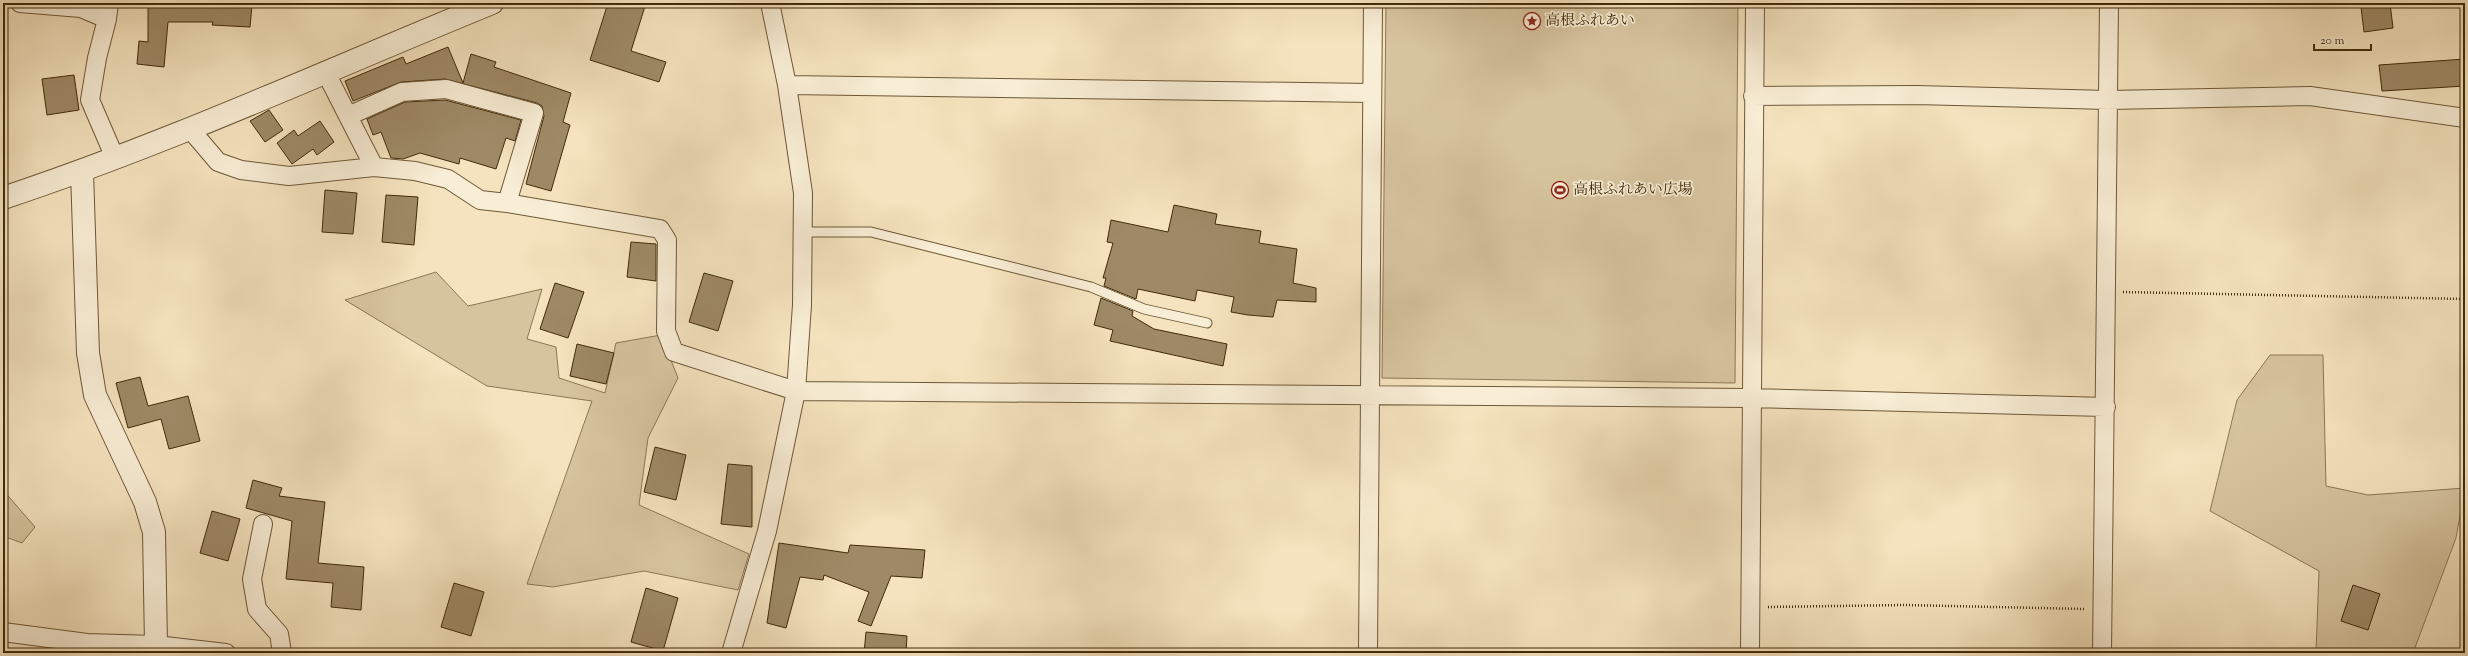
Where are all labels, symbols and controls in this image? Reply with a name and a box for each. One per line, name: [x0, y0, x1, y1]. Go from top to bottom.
place icon: 高根ふれあい: [1522, 11, 1542, 31]
place label: 高根ふれあい: [1545, 11, 1635, 32]
scale bar: [2314, 26, 2371, 52]
text: 20 m: [2320, 32, 2345, 50]
sports icon: 高根ふれあい広場: [1550, 180, 1570, 200]
place label: 高根ふれあい広場: [1573, 180, 1693, 201]

